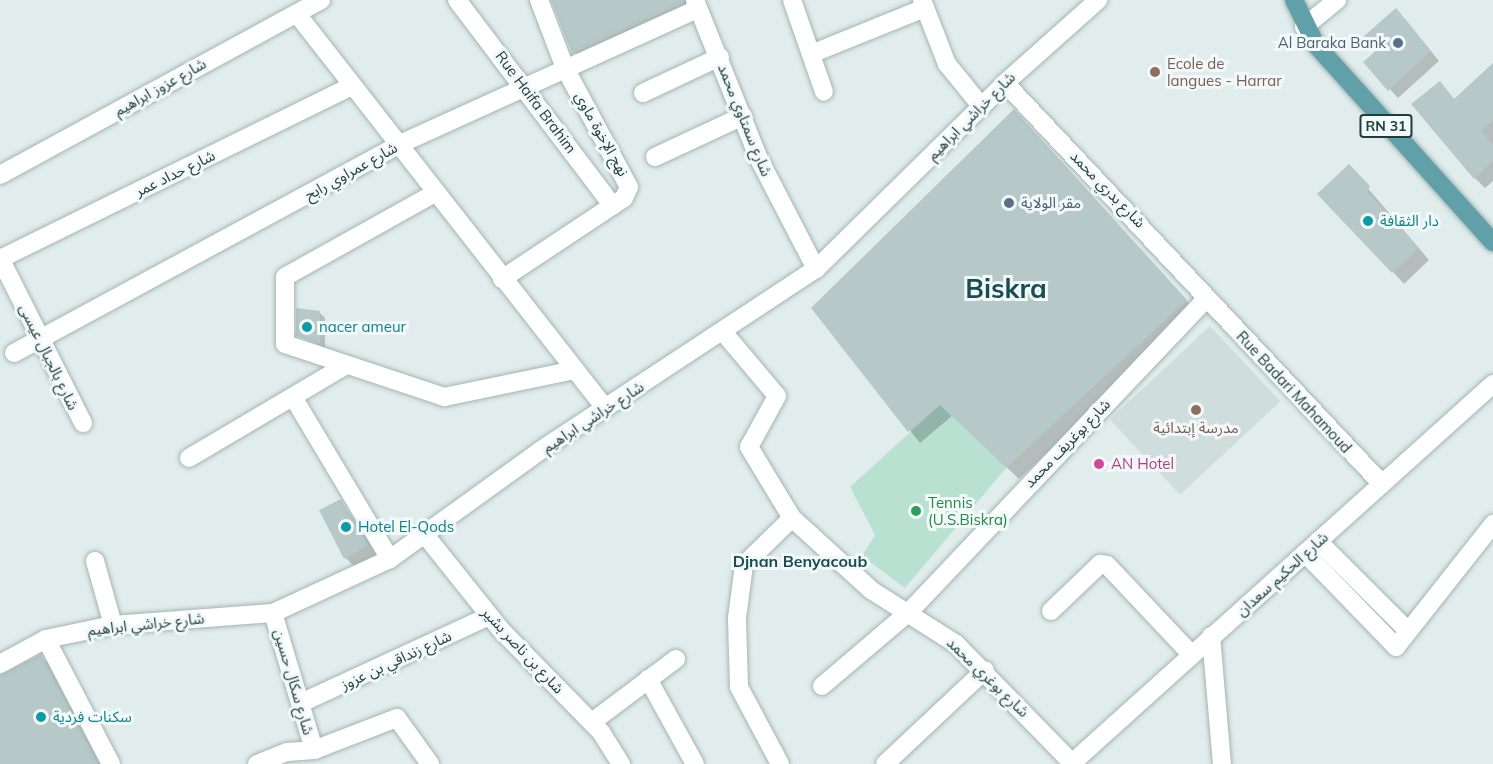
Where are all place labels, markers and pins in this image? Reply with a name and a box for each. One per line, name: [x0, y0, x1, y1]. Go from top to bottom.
place label: Al Baraka Bank: [1278, 34, 1386, 52]
marker: Al Baraka Bank: [1391, 36, 1405, 50]
place label: Ecole de langues - Harrar: [1167, 54, 1282, 89]
marker: Ecole de langues - Harrar: [1148, 65, 1162, 79]
place label: مقر الولاية: [1021, 194, 1081, 212]
marker: مقر الولاية: [1002, 196, 1016, 210]
place label: دار الثقافة: [1380, 212, 1439, 230]
marker: دار الثقافة: [1361, 214, 1375, 228]
place label: nacer ameur: [319, 318, 406, 336]
marker: nacer ameur: [300, 320, 314, 334]
marker: مدرسة إبتدائية: [1189, 403, 1203, 417]
place label: مدرسة إبتدائية: [1153, 419, 1239, 437]
place label: AN Hotel: [1111, 455, 1174, 473]
marker: AN Hotel: [1092, 457, 1106, 471]
place label: Tennis (U.S.Biskra): [928, 493, 1008, 528]
marker: Tennis (U.S.Biskra): [909, 504, 923, 518]
place label: Hotel El-Qods: [358, 518, 454, 536]
marker: Hotel El-Qods: [339, 520, 353, 534]
place label: سكنات فردية: [53, 708, 132, 726]
marker: سكنات فردية: [34, 710, 48, 724]

